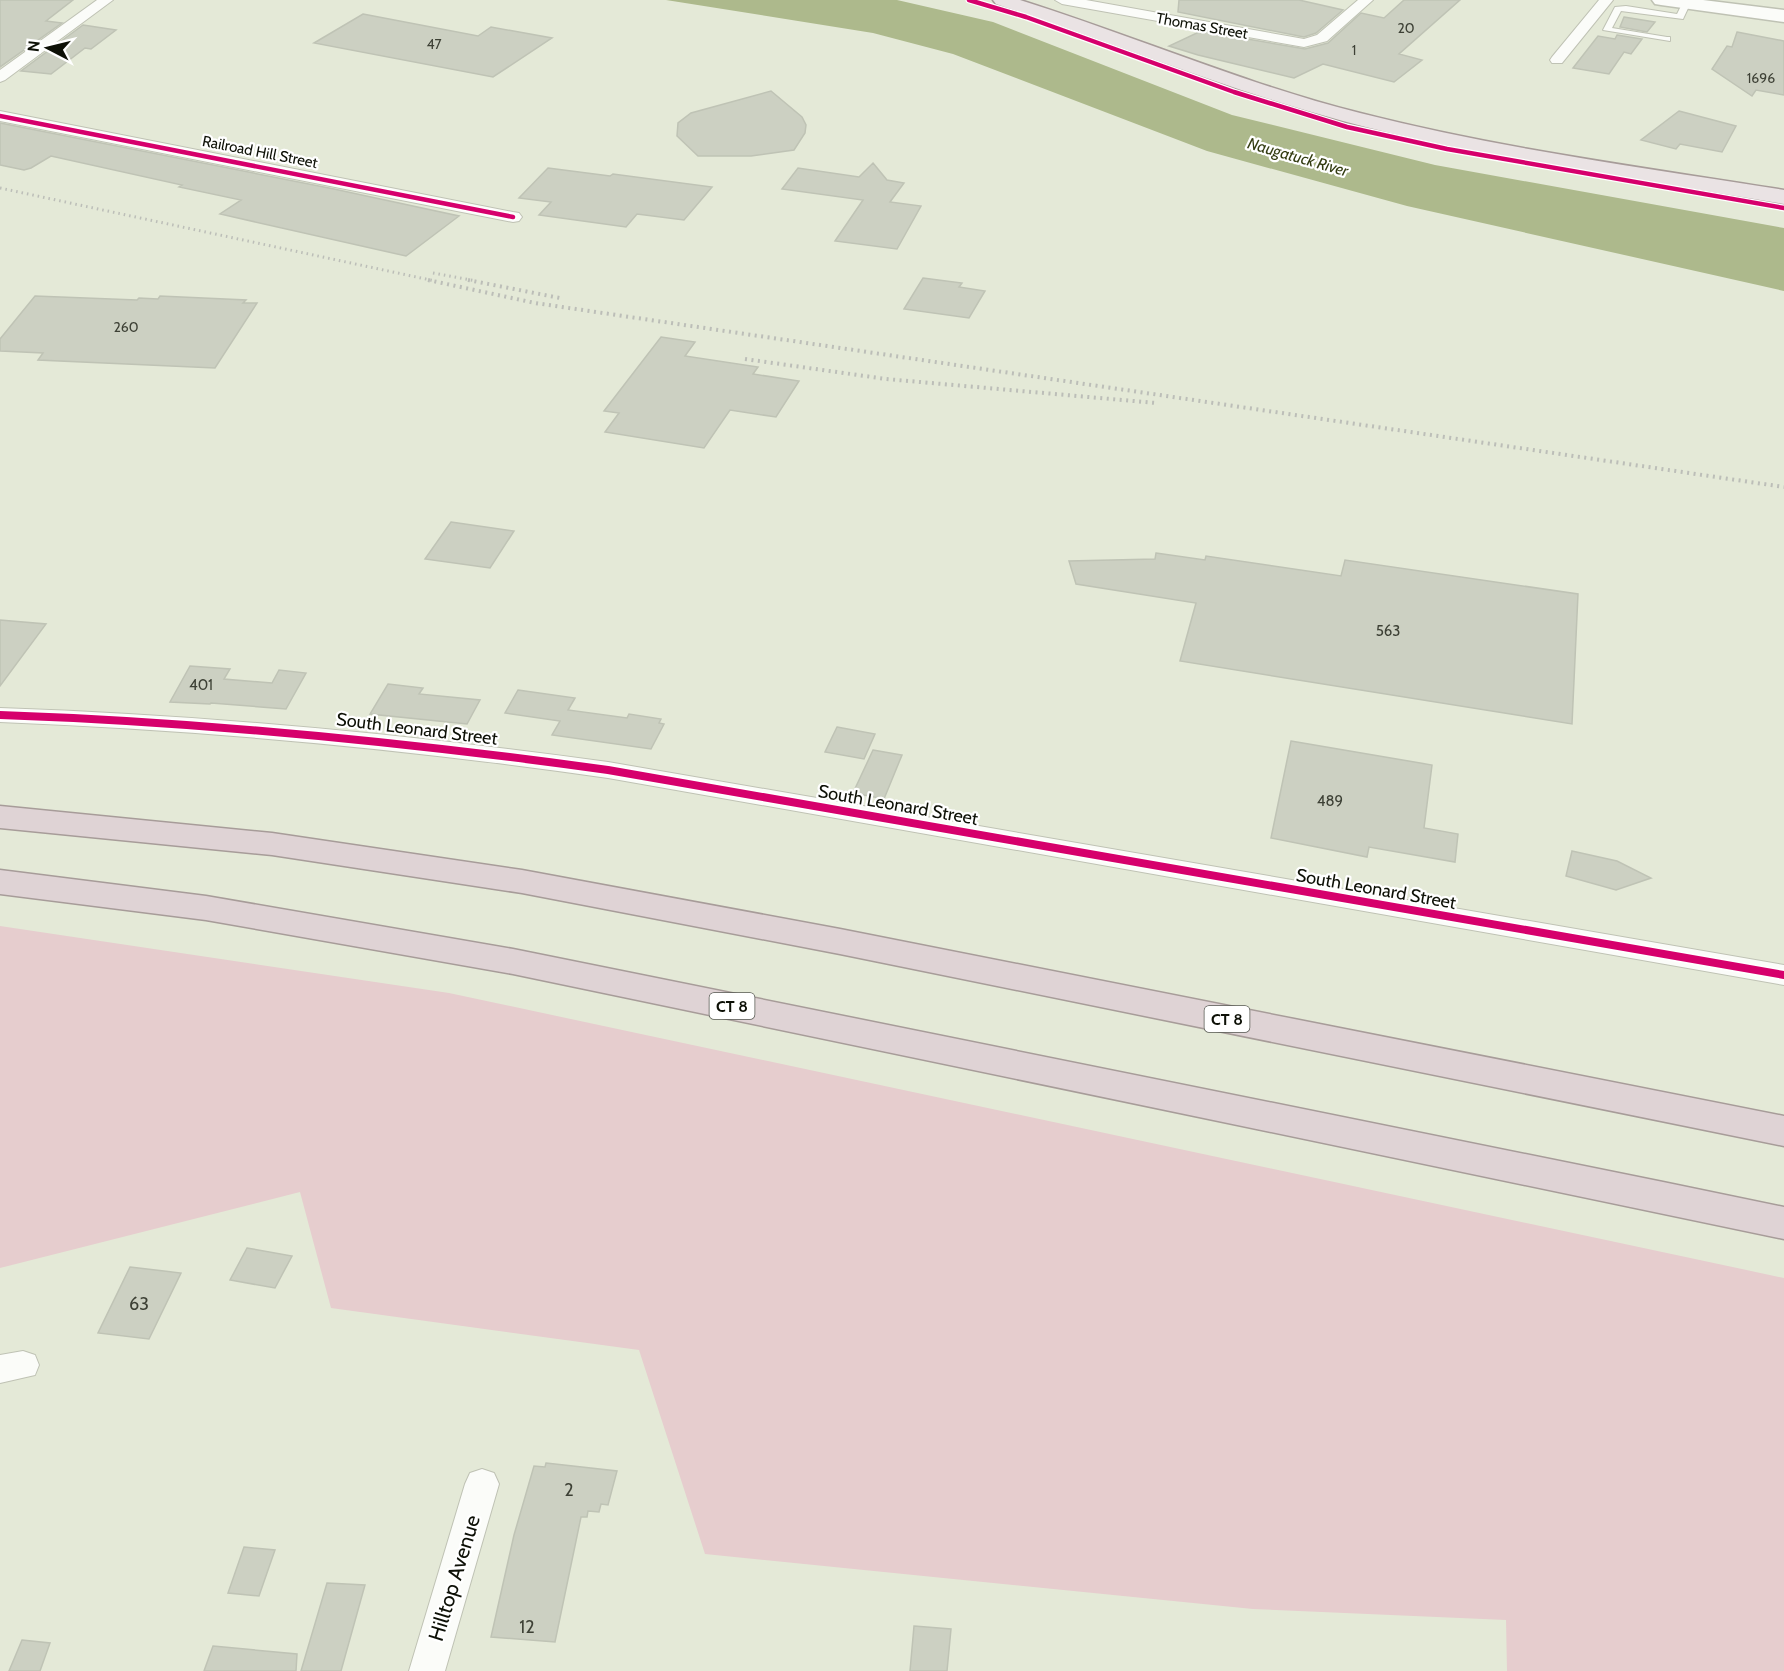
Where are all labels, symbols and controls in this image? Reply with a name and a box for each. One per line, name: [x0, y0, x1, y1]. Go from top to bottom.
street label: Thomas Street: [1155, 9, 1249, 43]
north arrow: [18, 18, 78, 78]
house number: 20: [1397, 19, 1415, 37]
house number: 47: [426, 35, 442, 53]
text: N: [23, 39, 44, 53]
house number: 1: [1352, 41, 1356, 59]
house number: 1696: [1747, 69, 1775, 87]
street label: Railroad Hill Street: [201, 132, 319, 172]
water label: Naugatuck River: [1246, 134, 1352, 181]
house number: 260: [113, 318, 139, 336]
house number: 563: [1376, 622, 1400, 640]
house number: 401: [189, 676, 213, 694]
street label: South Leonard Street: [335, 708, 499, 750]
street label: South Leonard Street: [816, 780, 980, 830]
house number: 489: [1317, 792, 1343, 810]
street label: South Leonard Street: [1294, 864, 1458, 914]
road number: CT 8: [710, 993, 754, 1019]
road number: CT 8: [1204, 1006, 1250, 1032]
house number: 63: [129, 1293, 149, 1315]
house number: 2: [564, 1479, 574, 1501]
street label: Hilltop Avenue: [423, 1512, 485, 1644]
house number: 12: [519, 1616, 535, 1638]

